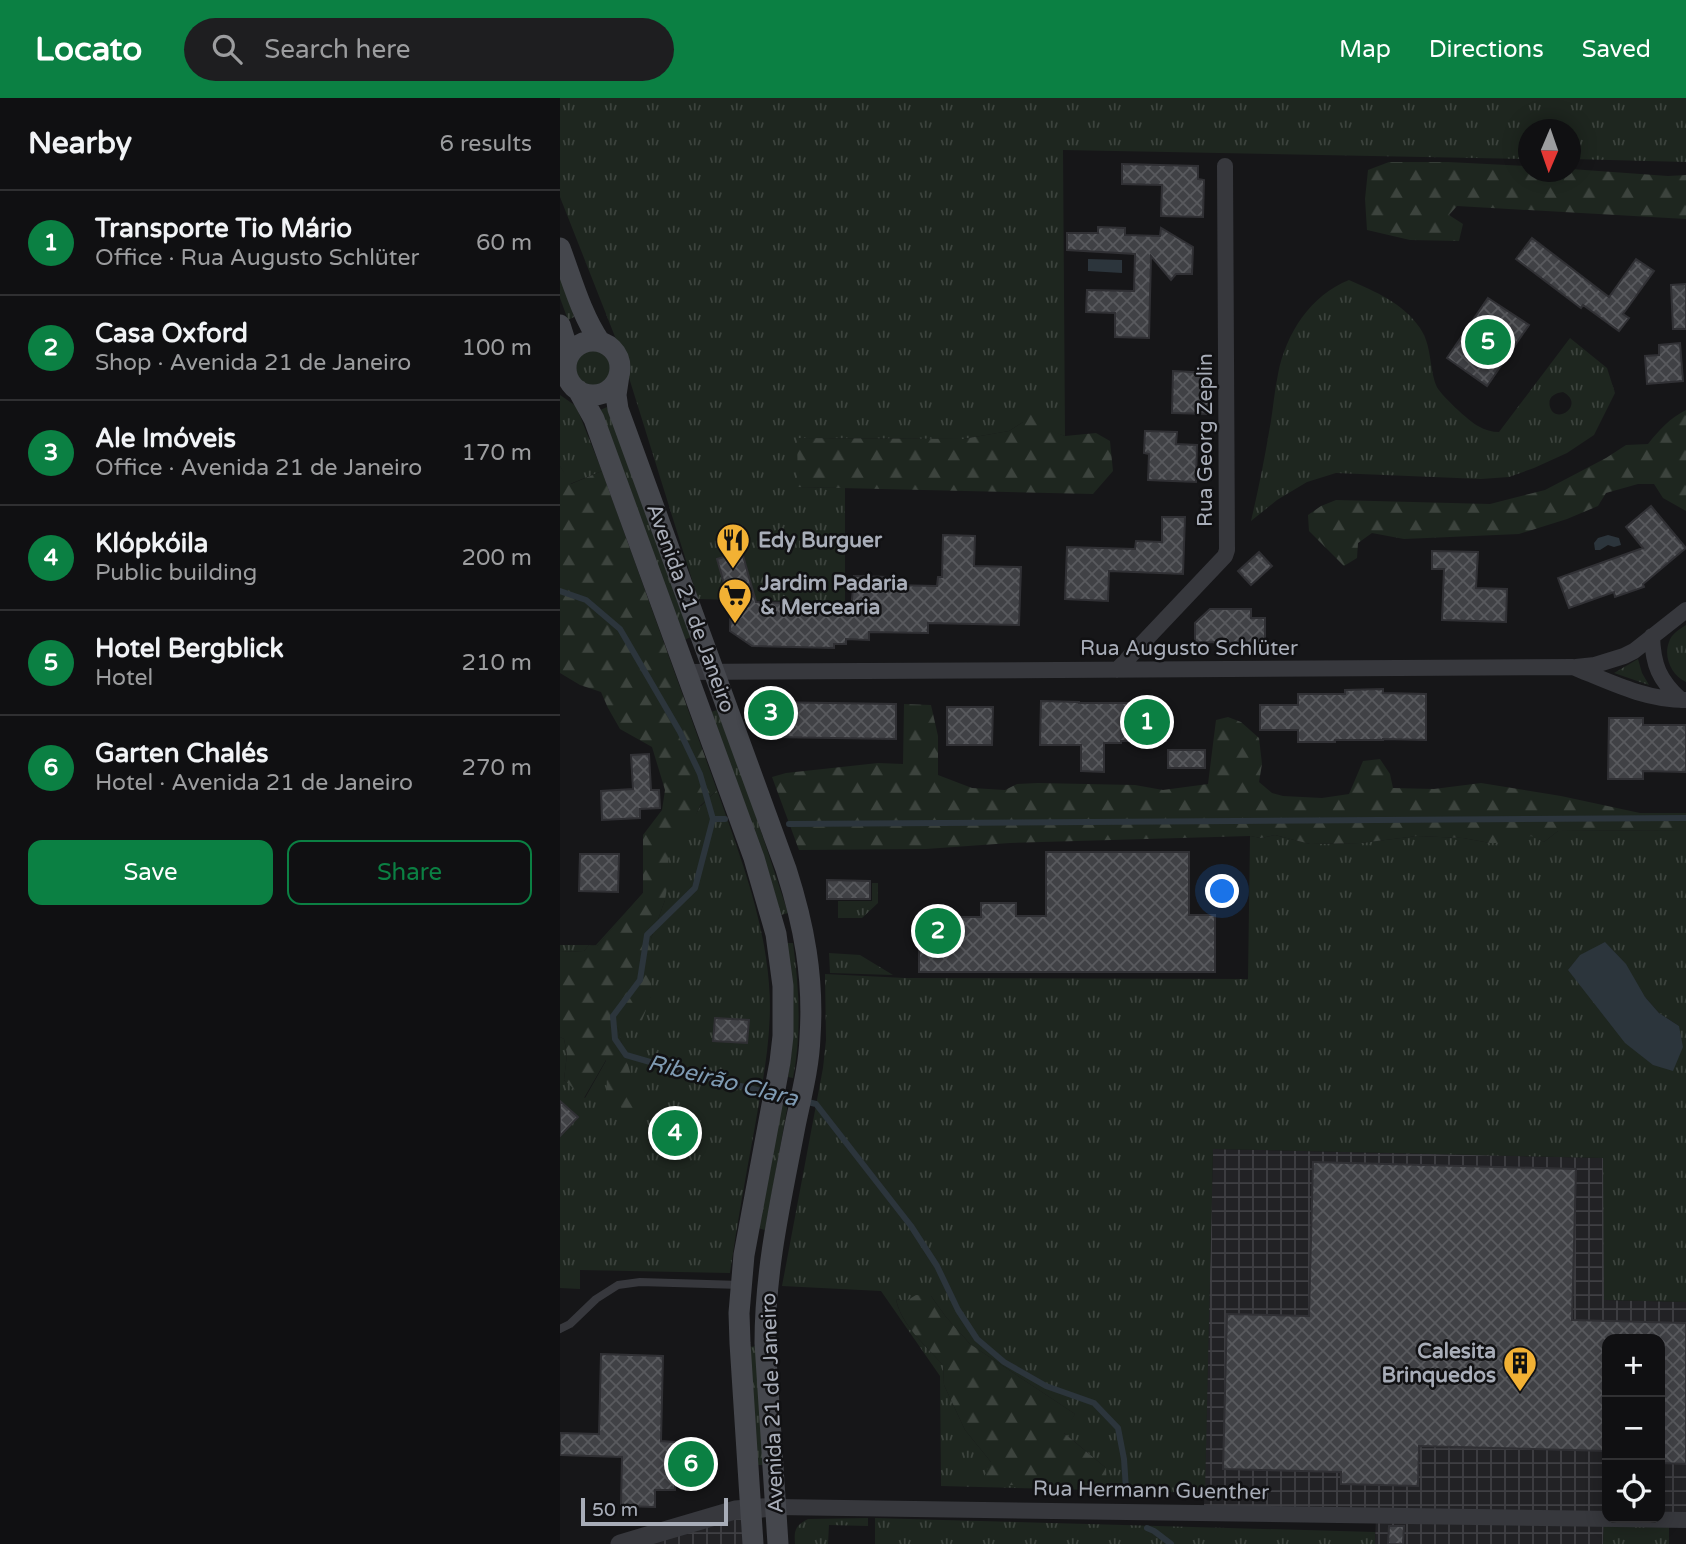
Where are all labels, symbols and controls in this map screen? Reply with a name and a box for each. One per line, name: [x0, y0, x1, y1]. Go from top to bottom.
search box: [184, 18, 674, 81]
text: Locato: [35, 30, 142, 69]
icon: search: [208, 30, 246, 68]
text: Search here: [264, 34, 410, 65]
text: Map: [1339, 35, 1391, 64]
text: Directions: [1429, 35, 1544, 64]
text: Saved: [1582, 35, 1651, 64]
north arrow: [1518, 119, 1581, 182]
text: Nearby: [28, 125, 132, 162]
text: 6 results: [439, 130, 532, 158]
text: Transporte Tio Mário: [95, 213, 352, 244]
text: 1: [44, 229, 58, 257]
text: 60 m: [476, 229, 532, 257]
text: Office · Rua Augusto Schlüter: [95, 244, 419, 272]
pin: 5: [1465, 316, 1511, 368]
text: Casa Oxford: [95, 318, 248, 349]
text: 2: [44, 334, 58, 362]
text: 100 m: [462, 334, 532, 362]
text: Shop · Avenida 21 de Janeiro: [95, 349, 411, 377]
street label: Rua Georg Zeplin: [1193, 353, 1218, 527]
text: Ale Imóveis: [95, 423, 236, 454]
text: 3: [44, 439, 58, 467]
text: 170 m: [462, 439, 532, 467]
text: Office · Avenida 21 de Janeiro: [95, 454, 422, 482]
street label: Avenida 21 de Janeiro: [641, 500, 740, 716]
restaurant icon: Edy Burguer: [714, 521, 752, 570]
text: Klópkóila: [95, 528, 208, 559]
place label: Edy Burguer: [758, 528, 883, 553]
text: 4: [44, 544, 58, 572]
text: 200 m: [462, 544, 532, 572]
text: Public building: [95, 559, 257, 587]
place label: Jardim Padaria & Mercearia: [759, 571, 908, 620]
supermarket icon: Jardim Padaria & Mercearia: [716, 576, 754, 625]
text: Hotel Bergblick: [95, 633, 284, 664]
street label: Rua Augusto Schlüter: [1080, 636, 1298, 661]
text: 5: [44, 649, 58, 677]
text: 210 m: [462, 649, 532, 677]
text: Hotel: [95, 664, 153, 692]
pin: 3: [748, 687, 794, 739]
pin: 1: [1124, 696, 1170, 748]
text: Garten Chalés: [95, 738, 269, 769]
text: 6: [44, 754, 58, 782]
text: 270 m: [462, 754, 532, 782]
text: Hotel · Avenida 21 de Janeiro: [95, 769, 413, 797]
button: Save: [28, 840, 273, 905]
button: Share: [287, 840, 532, 905]
your location: [1205, 874, 1239, 908]
pin: 2: [915, 905, 961, 957]
water label: Ribeirão Clara: [645, 1049, 802, 1113]
pin: 4: [652, 1107, 698, 1159]
street label: Avenida 21 de Janeiro: [756, 1292, 789, 1514]
map controls: [1602, 1334, 1665, 1523]
button: +: [1602, 1334, 1665, 1397]
place label: Calesita Brinquedos: [1382, 1339, 1496, 1388]
building icon: Calesita Brinquedos: [1501, 1344, 1539, 1393]
button: −: [1602, 1397, 1665, 1460]
pin: 6: [668, 1438, 714, 1490]
button: locate: [1602, 1460, 1665, 1523]
street label: Rua Hermann Guenther: [1033, 1476, 1269, 1505]
scale bar: [581, 1495, 728, 1527]
text: 50 m: [592, 1499, 638, 1521]

